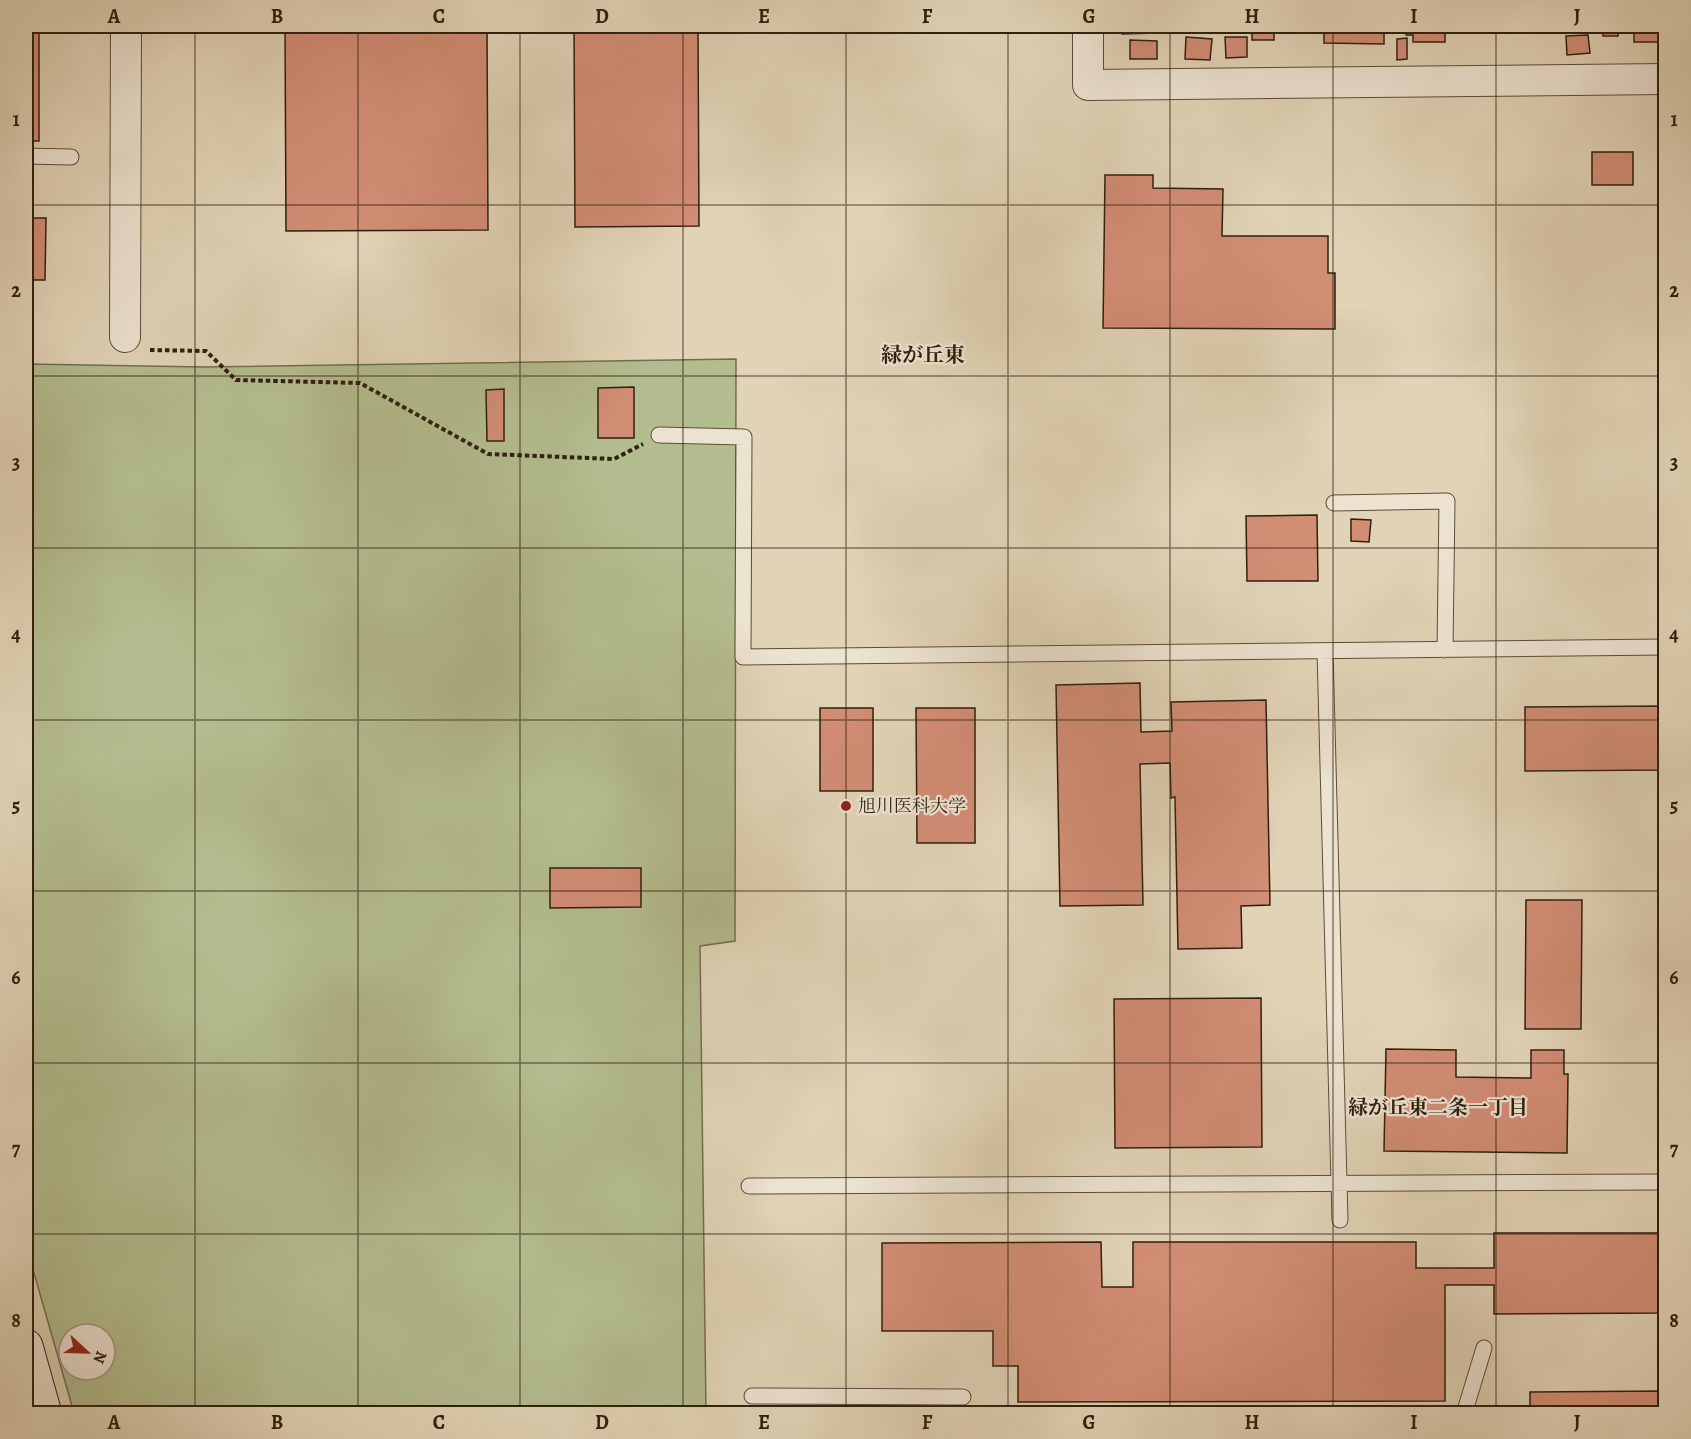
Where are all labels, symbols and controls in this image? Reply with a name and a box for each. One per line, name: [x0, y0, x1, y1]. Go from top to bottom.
text: A: [107, 3, 121, 30]
text: B: [271, 3, 283, 30]
text: C: [433, 3, 445, 30]
text: D: [595, 3, 609, 30]
text: E: [758, 3, 770, 30]
text: F: [922, 3, 933, 30]
text: G: [1082, 3, 1096, 30]
text: H: [1245, 3, 1260, 30]
text: I: [1410, 3, 1418, 30]
text: J: [1574, 3, 1581, 30]
text: 1: [12, 106, 20, 133]
text: 1: [1670, 106, 1678, 133]
text: 2: [11, 277, 21, 304]
text: 2: [1669, 277, 1679, 304]
district label: 緑が丘東: [881, 341, 965, 369]
text: 3: [12, 449, 20, 476]
text: 3: [1670, 449, 1678, 476]
text: 4: [11, 621, 21, 648]
text: 4: [1669, 621, 1679, 648]
text: 5: [12, 792, 20, 819]
text: 5: [1670, 792, 1678, 819]
place label: 旭川医科大学: [858, 794, 966, 818]
marker: 旭川医科大学: [839, 799, 853, 813]
text: 6: [11, 964, 21, 991]
text: 6: [1669, 964, 1679, 991]
district label: 緑が丘東二条一丁目: [1348, 1094, 1528, 1121]
text: 7: [12, 1135, 21, 1162]
text: 7: [1670, 1135, 1679, 1162]
text: 8: [11, 1307, 21, 1334]
text: 8: [1669, 1307, 1679, 1334]
north arrow: [57, 1322, 117, 1382]
text: N: [87, 1348, 112, 1367]
text: A: [107, 1409, 121, 1436]
text: B: [271, 1409, 283, 1436]
text: C: [433, 1409, 445, 1436]
text: D: [595, 1409, 609, 1436]
text: E: [758, 1409, 770, 1436]
text: F: [922, 1409, 933, 1436]
text: G: [1082, 1409, 1096, 1436]
text: H: [1245, 1409, 1260, 1436]
text: I: [1410, 1409, 1418, 1436]
text: J: [1574, 1409, 1581, 1436]

